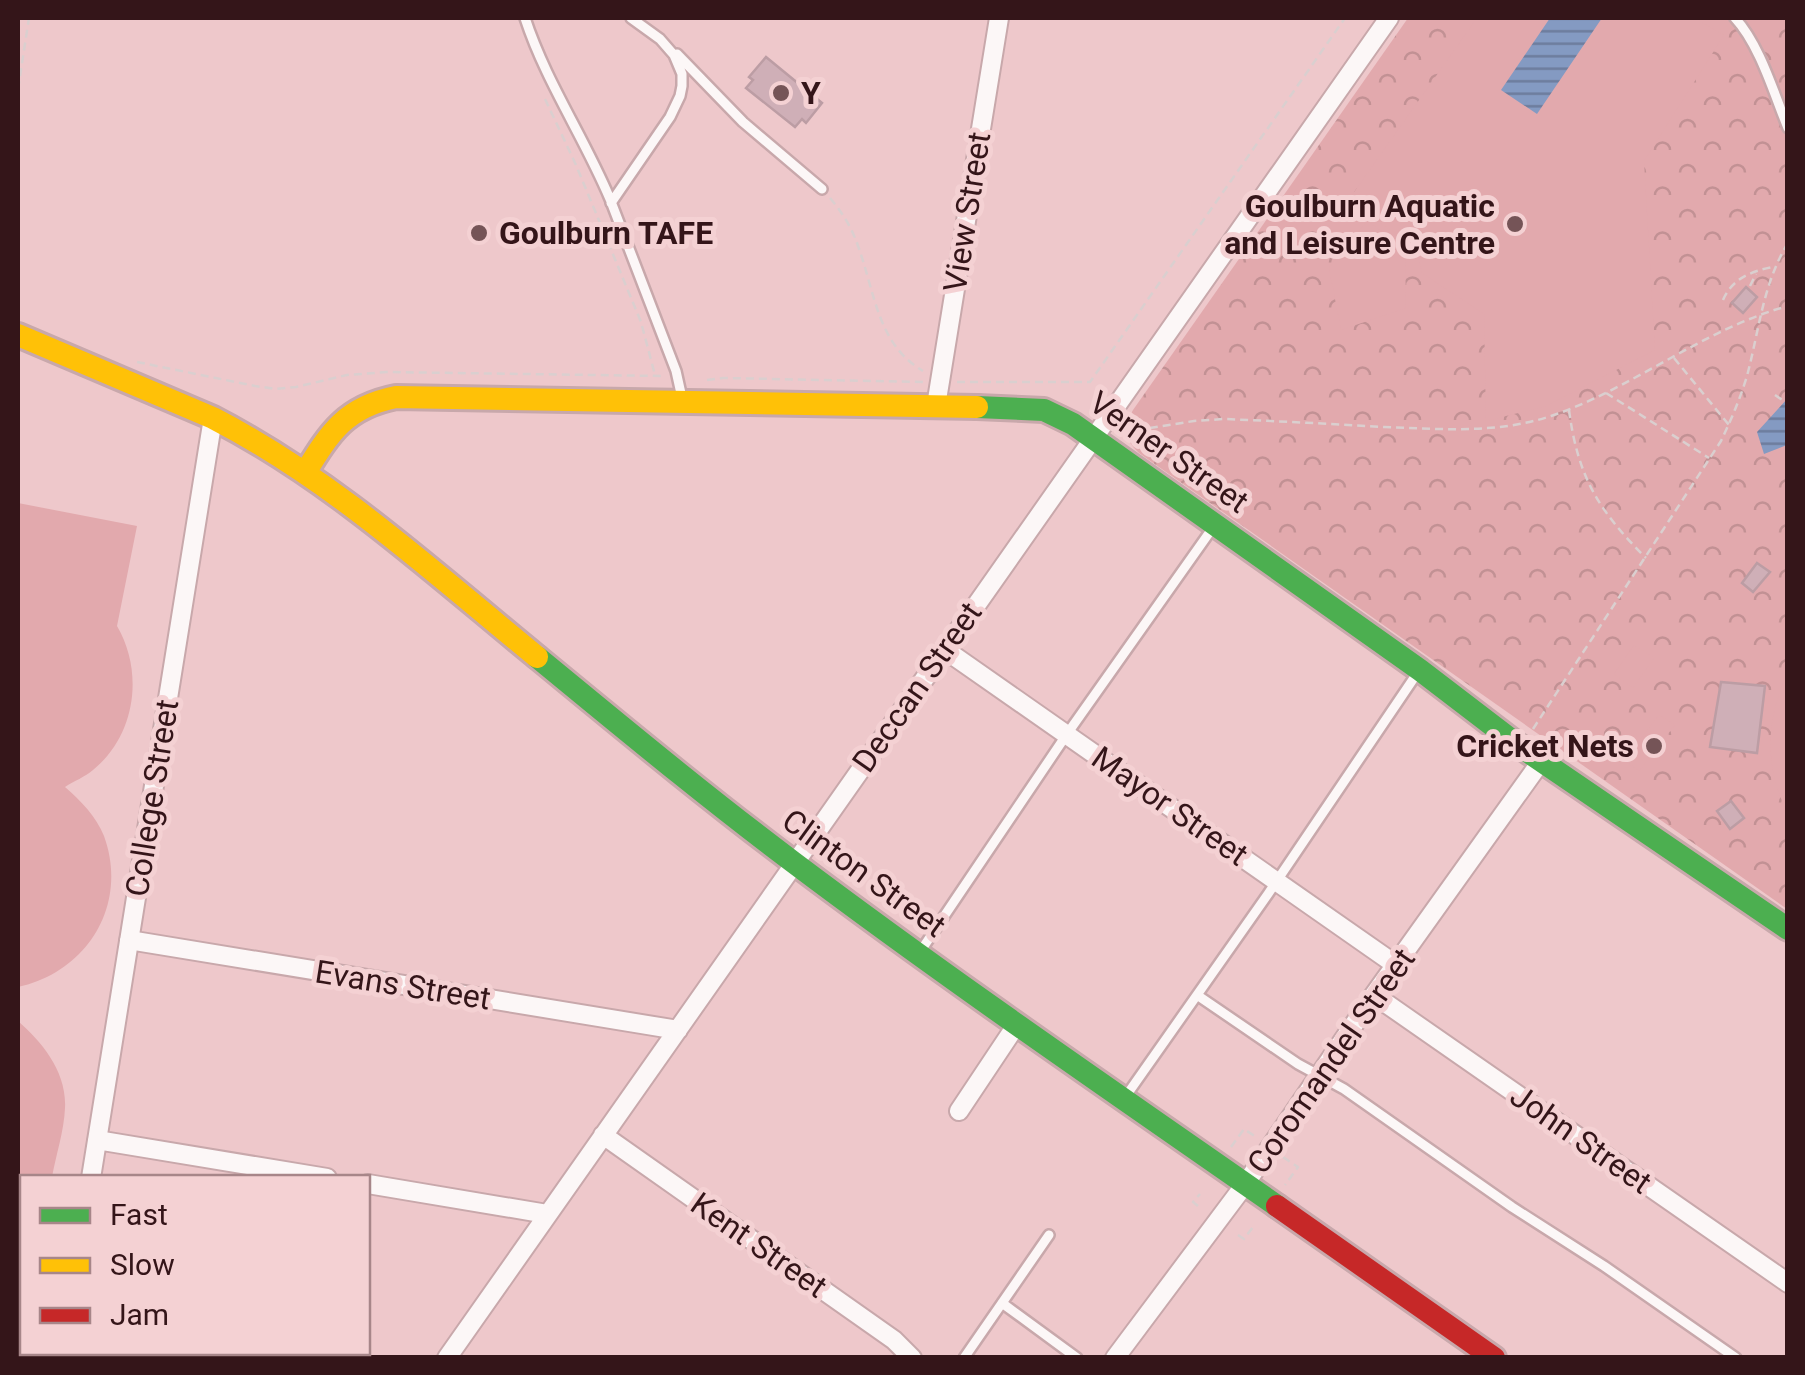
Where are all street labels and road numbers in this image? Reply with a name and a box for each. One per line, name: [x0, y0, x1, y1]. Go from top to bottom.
street label: View Street: [936, 129, 998, 295]
street label: Verner Street: [1082, 383, 1256, 521]
street label: Deccan Street: [844, 595, 990, 779]
street label: College Street: [118, 697, 186, 899]
street label: Mayor Street: [1085, 738, 1255, 874]
street label: Clinton Street: [775, 801, 953, 945]
street label: Coromandel Street: [1239, 941, 1423, 1181]
street label: Evans Street: [313, 952, 493, 1018]
street label: John Street: [1503, 1077, 1659, 1201]
street label: Kent Street: [684, 1184, 834, 1306]

